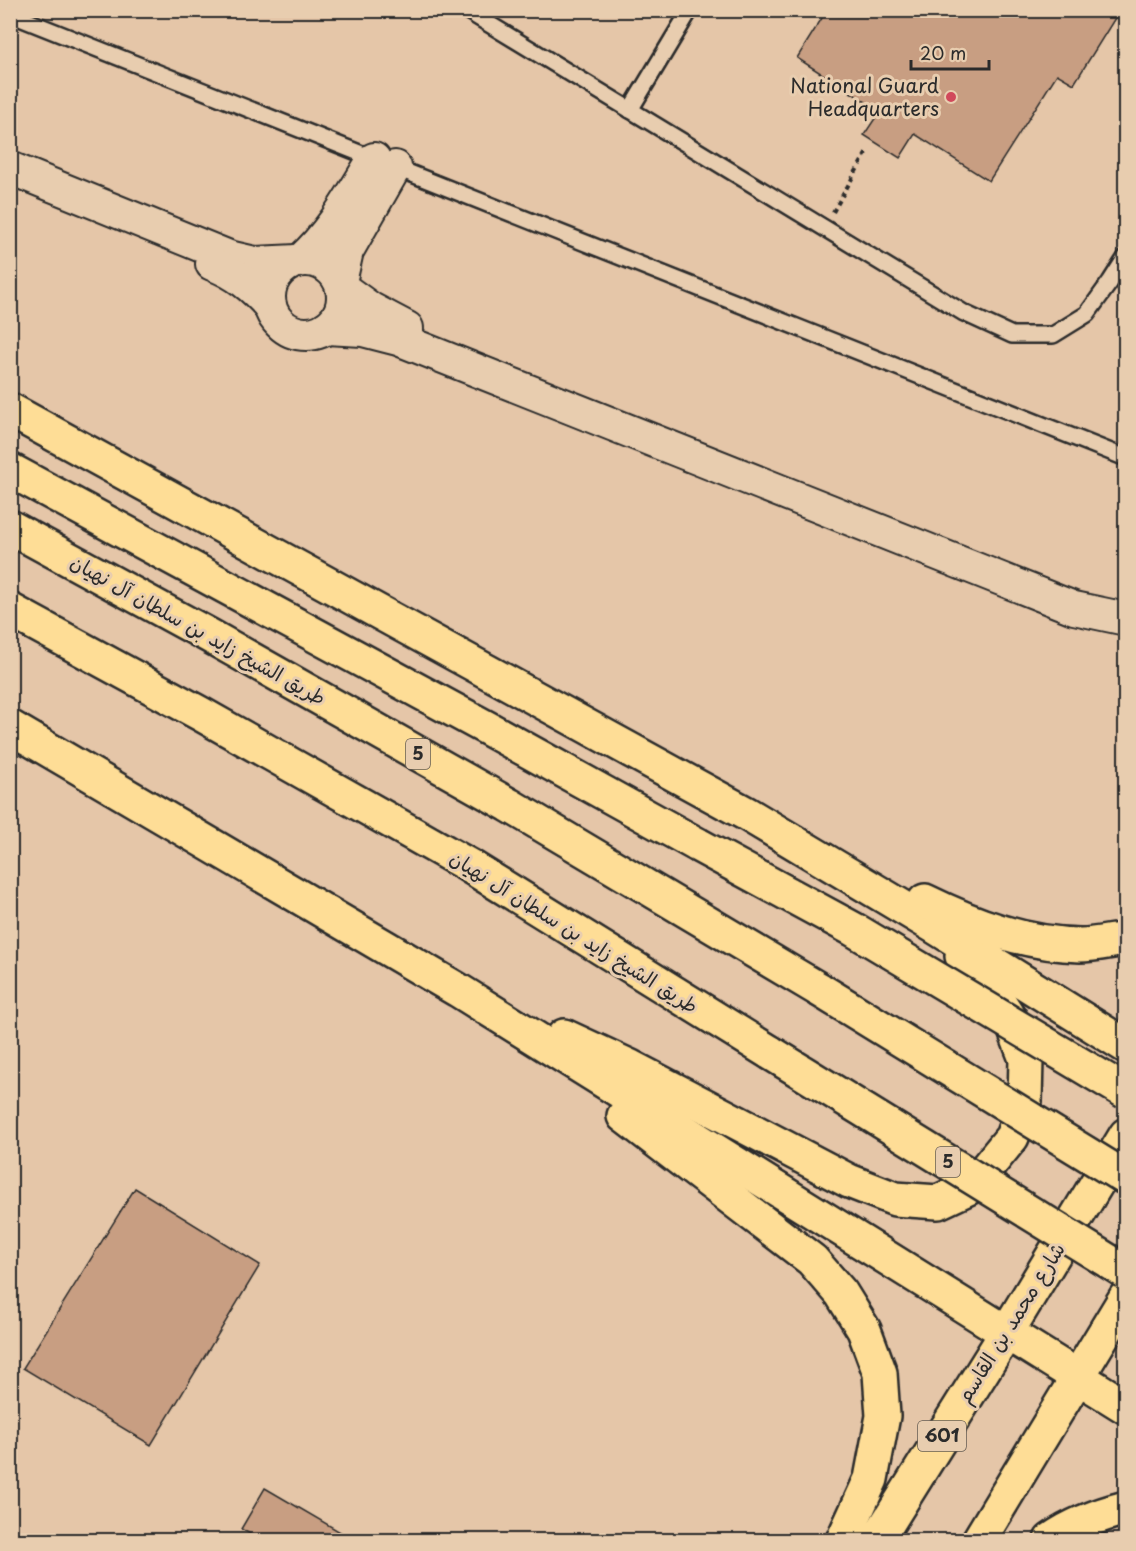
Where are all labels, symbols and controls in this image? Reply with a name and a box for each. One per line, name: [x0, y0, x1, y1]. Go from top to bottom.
scale bar: [911, 33, 989, 71]
text: 20 m: [920, 39, 966, 66]
place label: National Guard Headquarters: [790, 70, 939, 123]
marker: National Guard Headquarters: [944, 90, 958, 104]
street label: طريق الشيخ زايد بن سلطان آل نهيان: [65, 546, 332, 712]
road number: 5: [406, 739, 430, 769]
street label: طريق الشيخ زايد بن سلطان آل نهيان: [444, 842, 705, 1020]
road number: 5: [936, 1147, 960, 1177]
street label: شارع محمد بن القاسم: [949, 1236, 1073, 1410]
road number: 601: [918, 1421, 966, 1451]

